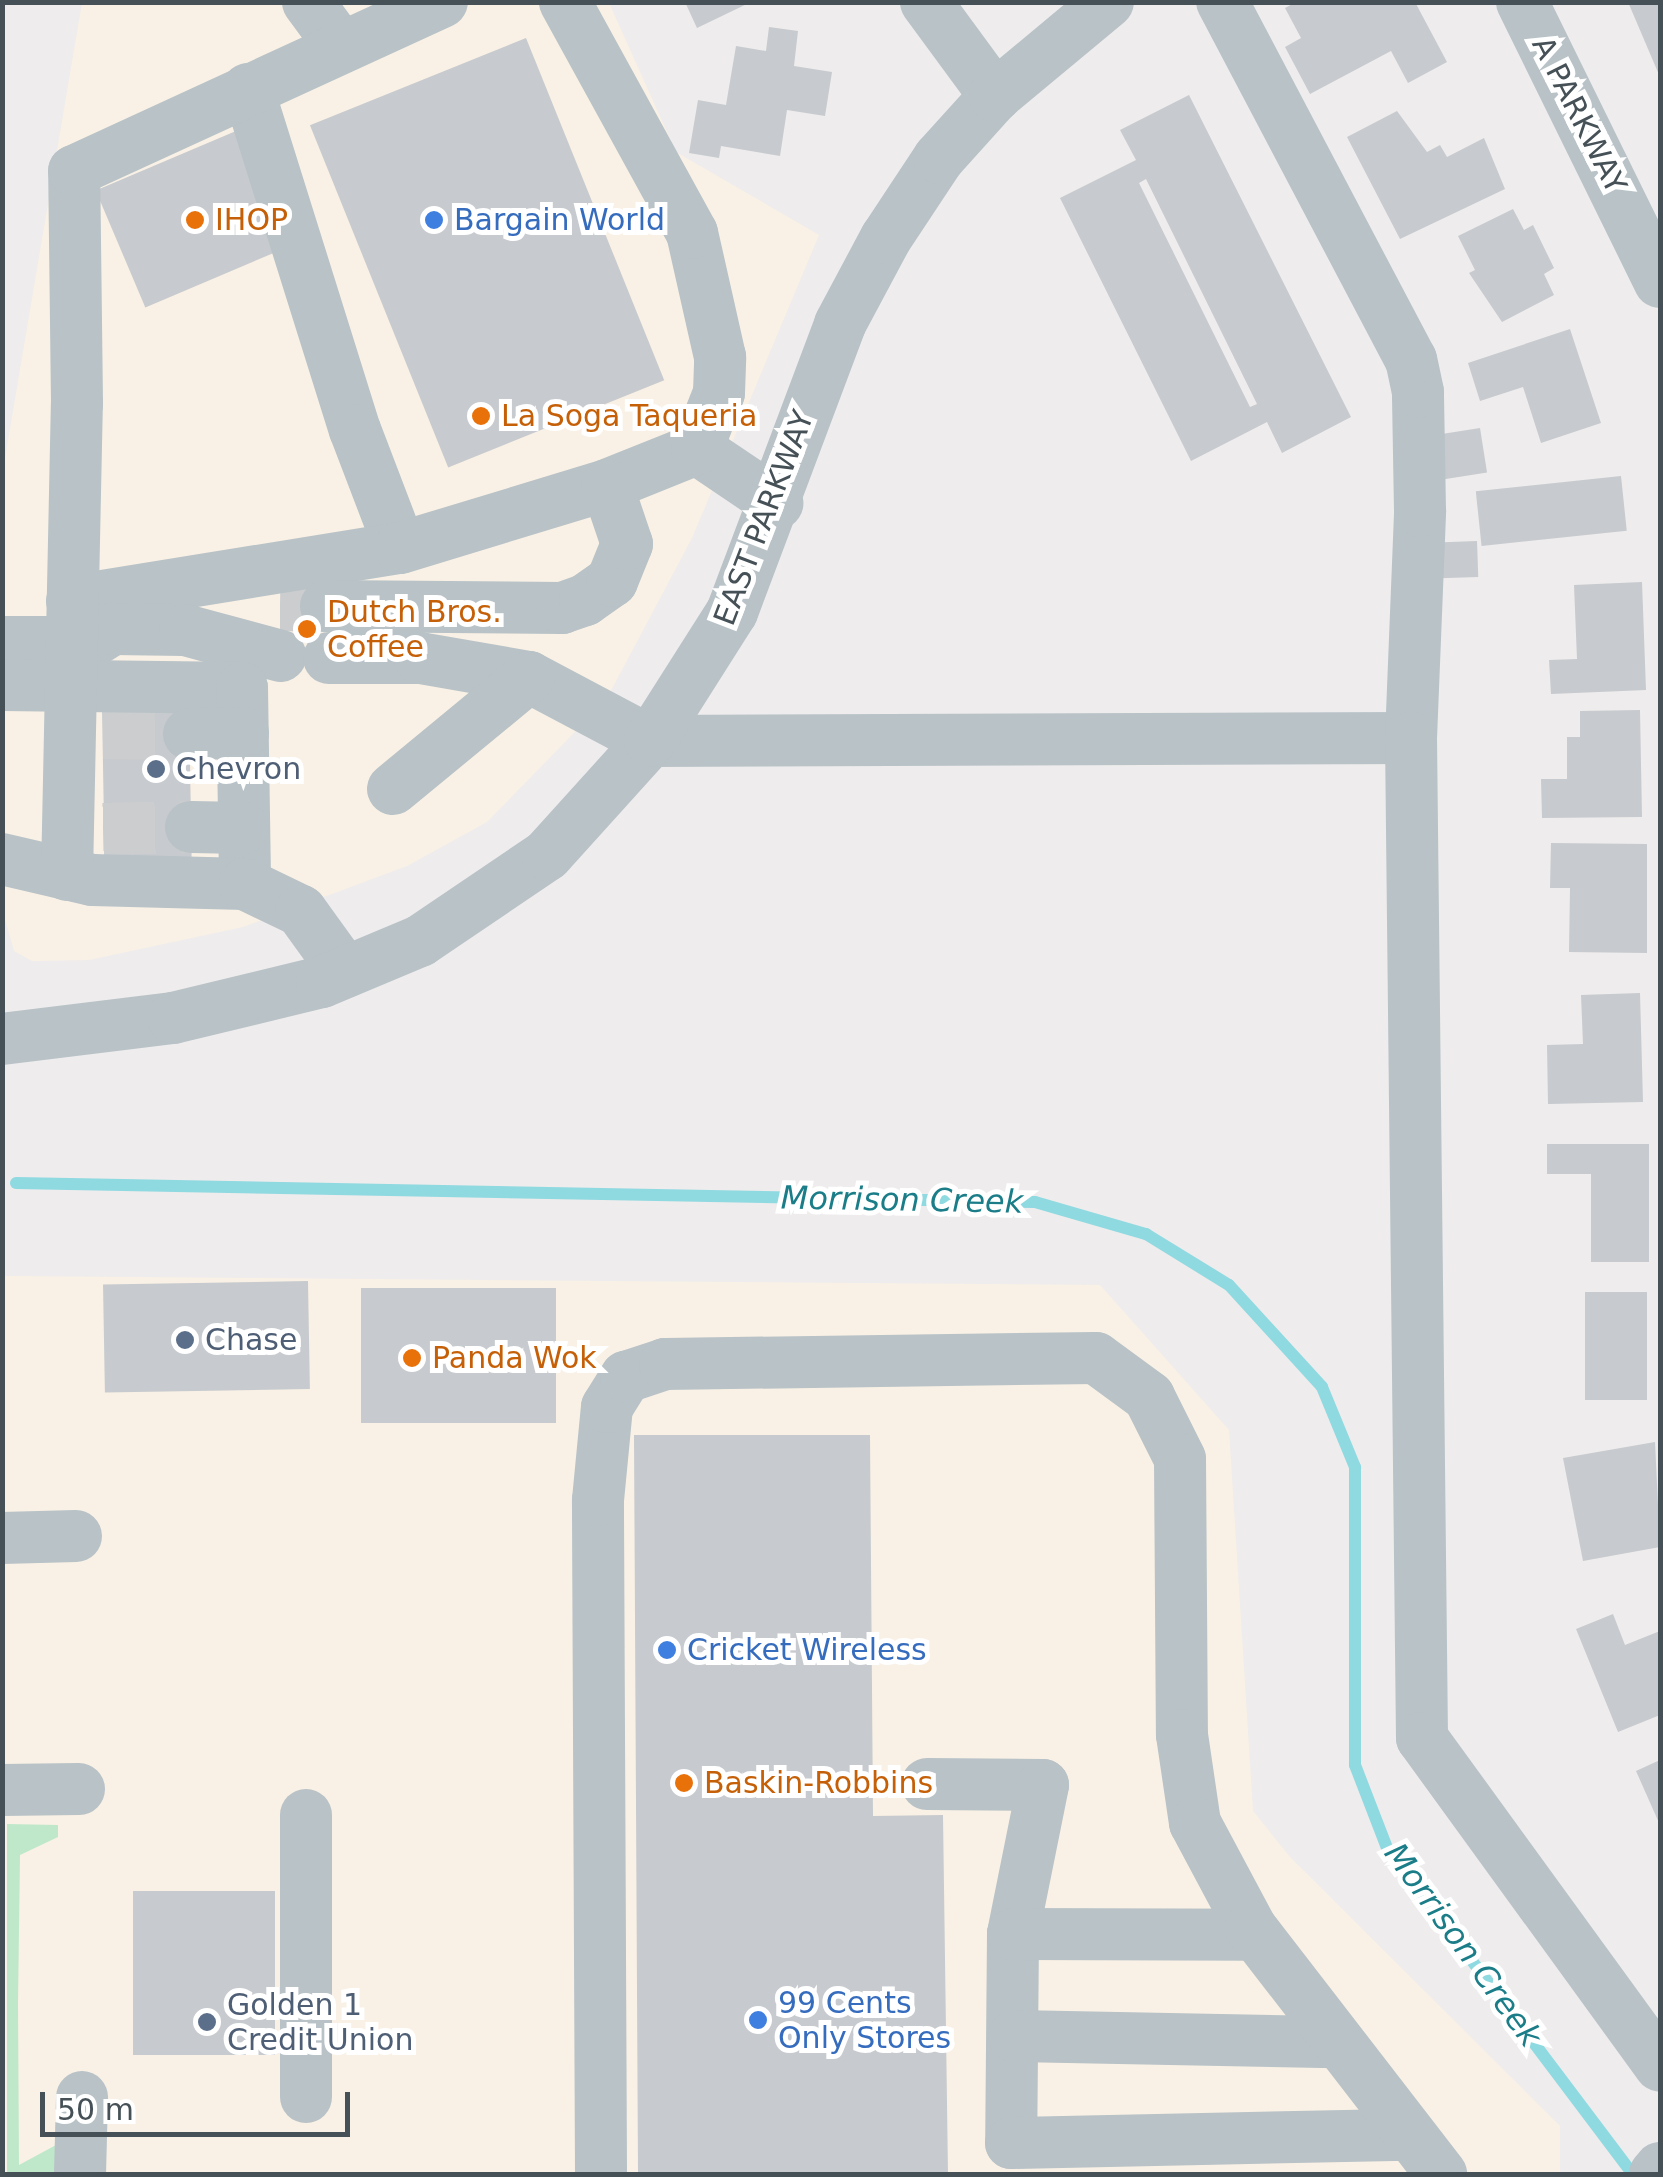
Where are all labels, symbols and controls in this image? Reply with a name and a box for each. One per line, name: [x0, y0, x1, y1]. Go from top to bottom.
street label: A PARKWAY: [1524, 31, 1634, 199]
place label: IHOP: [215, 202, 288, 238]
place label: Bargain World: [454, 202, 665, 238]
marker: IHOP: [184, 209, 206, 231]
marker: Bargain World: [423, 209, 445, 231]
place label: La Soga Taqueria: [501, 398, 757, 434]
marker: La Soga Taqueria: [470, 405, 492, 427]
street label: EAST PARKWAY: [707, 406, 821, 630]
place label: Dutch Bros. Coffee: [327, 594, 502, 664]
marker: Dutch Bros. Coffee: [296, 618, 318, 640]
place label: Chevron: [176, 751, 301, 787]
marker: Chevron: [145, 758, 167, 780]
water label: Morrison Creek: [780, 1179, 1024, 1221]
place label: Chase: [205, 1322, 297, 1358]
marker: Chase: [174, 1329, 196, 1351]
place label: Panda Wok: [432, 1340, 597, 1376]
marker: Panda Wok: [401, 1347, 423, 1369]
place label: Cricket Wireless: [687, 1632, 927, 1668]
marker: Cricket Wireless: [656, 1639, 678, 1661]
place label: Baskin-Robbins: [704, 1765, 933, 1801]
marker: Baskin-Robbins: [673, 1772, 695, 1794]
water label: Morrison Creek: [1376, 1836, 1550, 2054]
place label: 99 Cents Only Stores: [778, 1985, 951, 2056]
place label: Golden 1 Credit Union: [227, 1987, 413, 2058]
marker: 99 Cents Only Stores: [747, 2009, 769, 2031]
marker: Golden 1 Credit Union: [196, 2011, 218, 2033]
scale bar: [45, 2072, 355, 2134]
text: 50 m: [57, 2092, 134, 2127]

